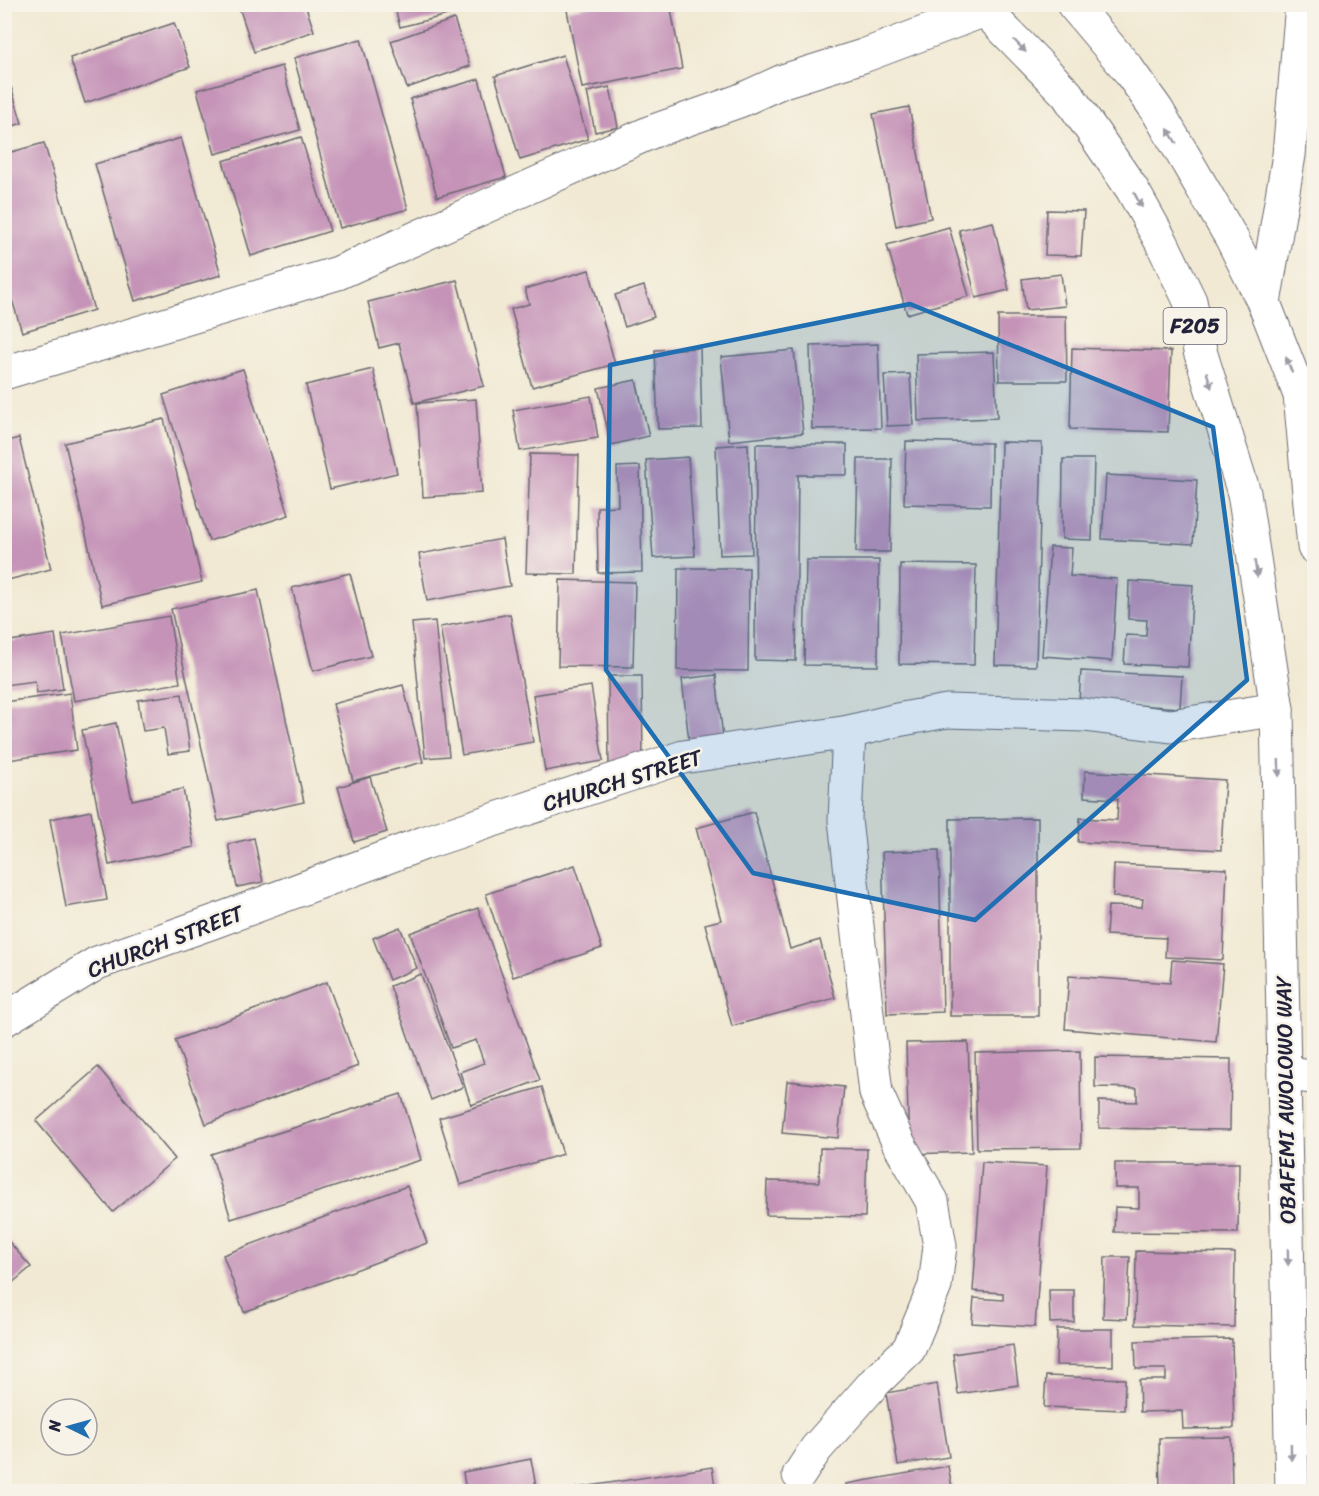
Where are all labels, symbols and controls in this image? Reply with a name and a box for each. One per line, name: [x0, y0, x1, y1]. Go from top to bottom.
one-way arrow: [1013, 39, 1027, 54]
one-way arrow: [1167, 127, 1177, 144]
one-way arrow: [1133, 192, 1144, 208]
road number: F205: [1164, 308, 1226, 344]
one-way arrow: [1283, 356, 1293, 374]
one-way arrow: [1205, 371, 1215, 389]
one-way arrow: [1252, 560, 1261, 579]
street label: CHURCH STREET: [538, 737, 708, 823]
one-way arrow: [1274, 758, 1283, 777]
street label: CHURCH STREET: [81, 893, 250, 989]
street label: OBAFEMI AWOLOWO WAY: [1264, 975, 1307, 1224]
one-way arrow: [1283, 1247, 1292, 1266]
north arrow: [39, 1397, 99, 1457]
text: N: [40, 1418, 70, 1434]
one-way arrow: [1286, 1442, 1296, 1461]

